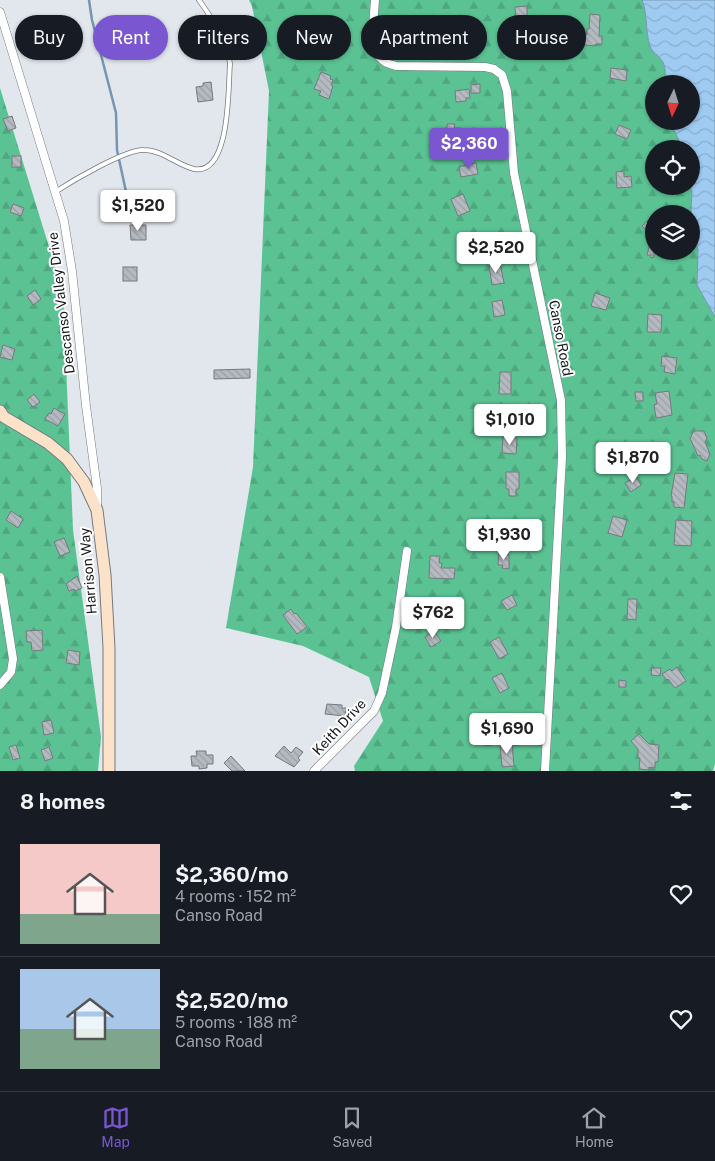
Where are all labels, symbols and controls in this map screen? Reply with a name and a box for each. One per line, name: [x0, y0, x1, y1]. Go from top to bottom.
chip: Buy: [15, 15, 83, 60]
chip: Rent: [93, 15, 168, 60]
chip: Filters: [178, 15, 267, 60]
chip: New: [277, 15, 351, 60]
chip: Apartment: [361, 15, 487, 60]
chip: House: [497, 15, 586, 60]
north arrow: [645, 75, 700, 130]
map controls: [645, 75, 700, 260]
pin: $2,360: [428, 128, 510, 170]
text: $2,360: [441, 134, 497, 153]
button: locate: [645, 140, 700, 195]
pin: $1,520: [97, 190, 179, 232]
text: $1,520: [111, 196, 165, 215]
button: layers: [645, 205, 700, 260]
street label: Descanso Valley Drive: [44, 231, 78, 375]
pin: $2,520: [455, 232, 537, 274]
text: $2,520: [468, 238, 524, 257]
street label: Canso Road: [546, 299, 576, 377]
pin: $1,010: [469, 404, 551, 446]
text: $1,010: [485, 410, 535, 429]
pin: $1,870: [592, 442, 674, 484]
text: $1,870: [607, 448, 659, 467]
pin: $1,930: [463, 518, 545, 561]
text: $1,930: [477, 525, 531, 544]
street label: Harrison Way: [76, 527, 100, 615]
pin: $762: [403, 596, 463, 639]
text: $762: [412, 603, 454, 622]
street label: Keith Drive: [309, 696, 369, 758]
pin: $1,690: [466, 712, 548, 755]
text: $1,690: [480, 719, 534, 738]
icon: filters: [667, 787, 695, 815]
text: 8 homes: [20, 789, 105, 814]
text: $2,360/mo: [175, 862, 289, 887]
icon: home: [60, 864, 120, 924]
icon: heart: [667, 880, 695, 908]
text: 4 rooms · 152 m²: [175, 887, 296, 906]
text: Canso Road: [175, 906, 263, 925]
text: $2,520/mo: [175, 988, 288, 1013]
icon: home: [60, 989, 120, 1049]
icon: heart: [667, 1005, 695, 1033]
text: 5 rooms · 188 m²: [175, 1013, 297, 1032]
text: Canso Road: [175, 1032, 263, 1051]
tab: Map: [101, 1104, 130, 1150]
tab: Saved: [332, 1104, 372, 1150]
tab: Home: [575, 1104, 614, 1150]

